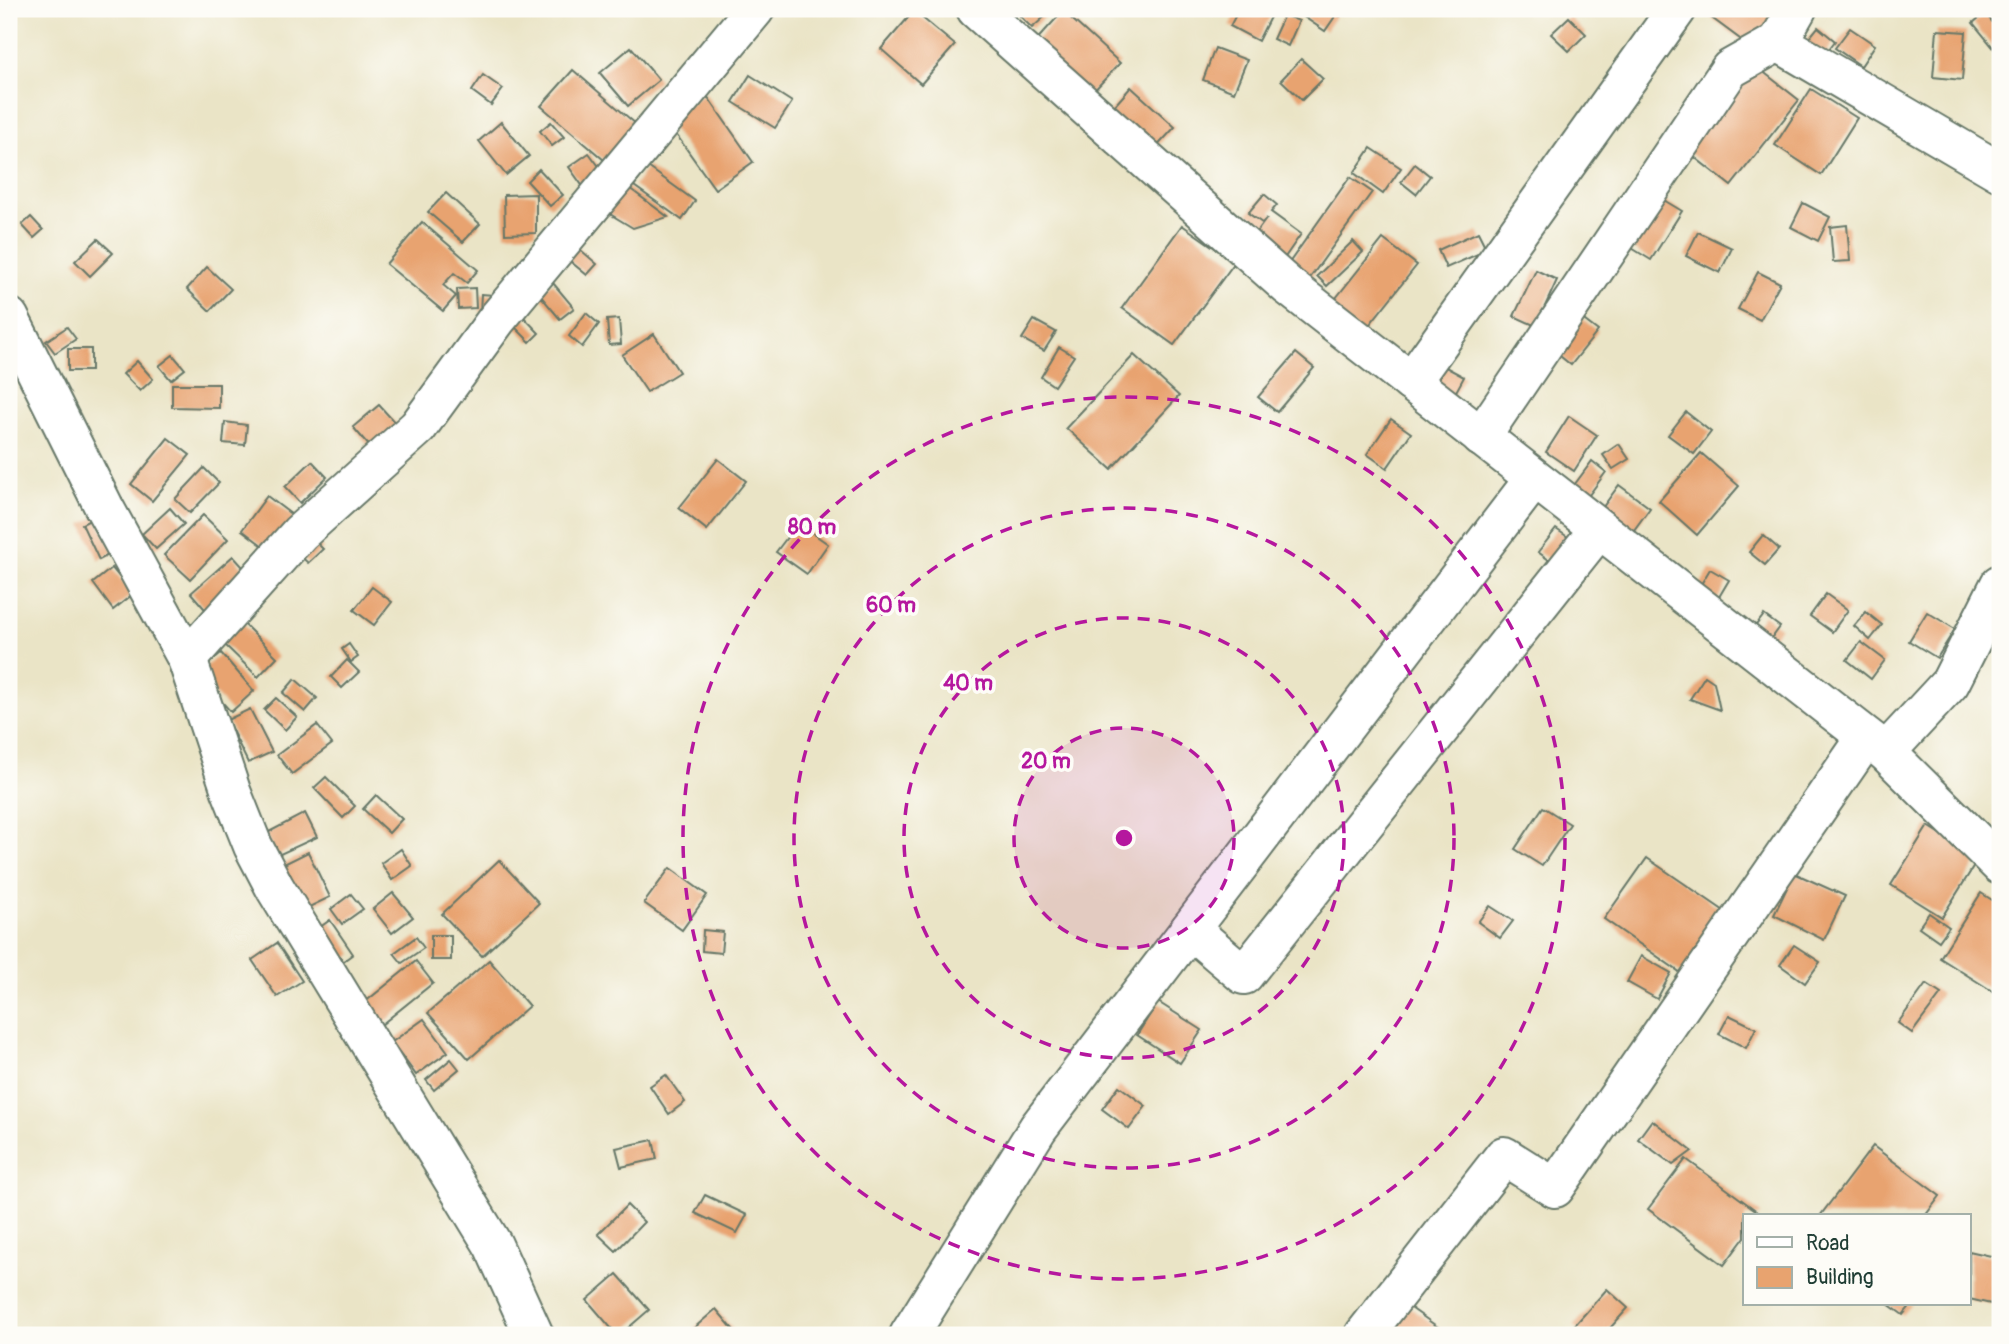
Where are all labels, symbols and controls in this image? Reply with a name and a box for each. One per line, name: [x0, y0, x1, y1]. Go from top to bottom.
text: 80 m: [788, 514, 836, 541]
text: 60 m: [866, 592, 916, 619]
text: 40 m: [943, 670, 993, 697]
text: 20 m: [1021, 748, 1071, 775]
centre of rings: [1112, 826, 1136, 850]
legend: [1743, 1214, 1970, 1306]
text: Road: [1806, 1230, 1850, 1257]
text: Building: [1806, 1264, 1873, 1291]

